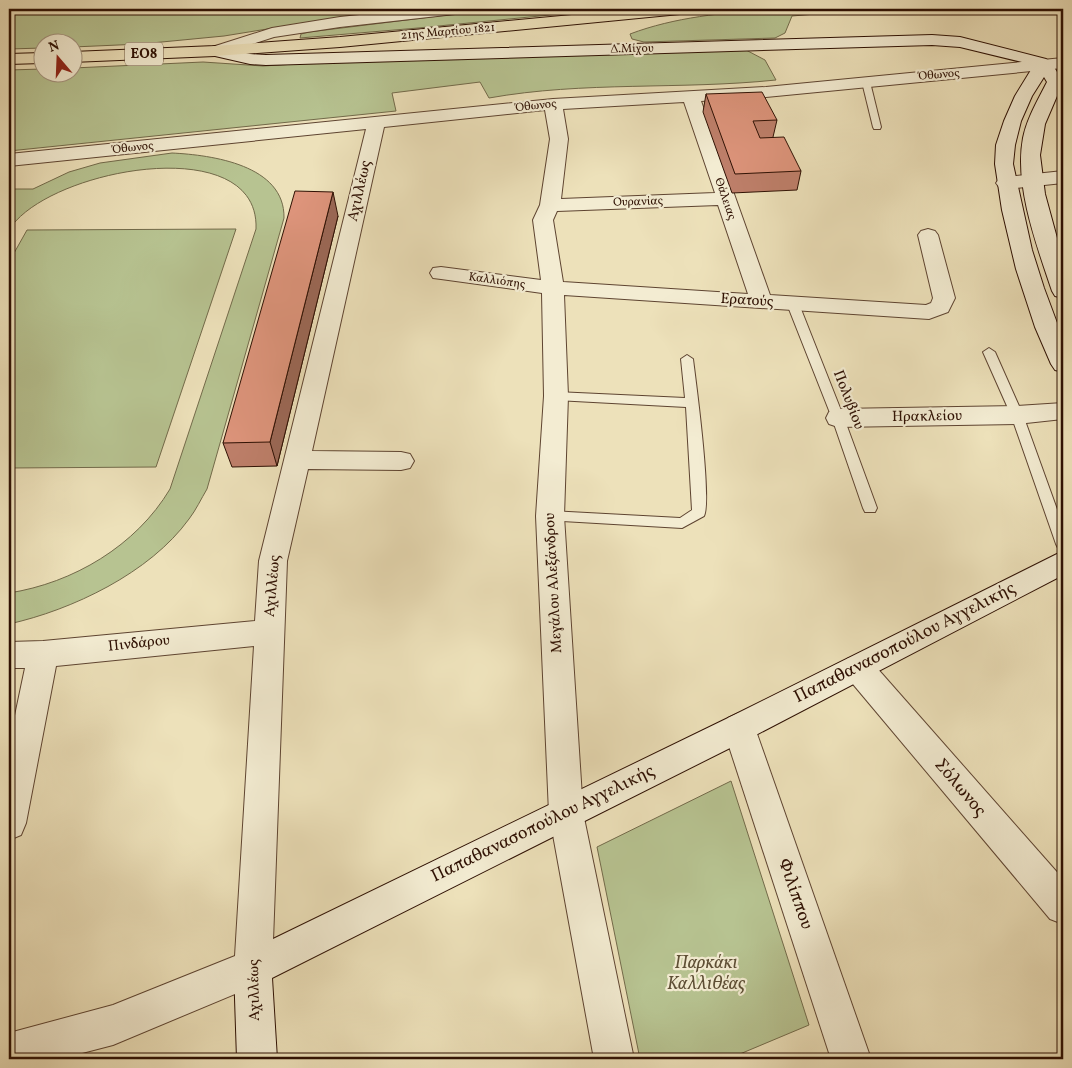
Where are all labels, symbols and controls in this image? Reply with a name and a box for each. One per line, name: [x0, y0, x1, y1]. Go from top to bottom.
street label: 21ης Μαρτίου 1821: [400, 20, 496, 44]
north arrow: [32, 32, 82, 82]
text: N: [46, 36, 62, 58]
street label: Δ.Μίχου: [610, 41, 654, 57]
road number: ΕΟ8: [125, 42, 163, 66]
street label: Όθωνος: [917, 65, 960, 85]
street label: Όθωνος: [514, 96, 557, 116]
street label: Όθωνος: [111, 138, 154, 158]
street label: Αχιλλέως: [343, 158, 377, 224]
street label: Θάλειας: [710, 176, 740, 222]
street label: Ουρανίας: [613, 193, 663, 211]
street label: Καλλιόπης: [468, 269, 526, 293]
street label: Ερατούς: [720, 289, 774, 313]
street label: Πολυβίου: [827, 367, 869, 433]
street label: Ηρακλείου: [892, 406, 962, 428]
street label: Μεγάλου Αλεξάνδρου: [540, 512, 568, 654]
street label: Αχιλλέως: [260, 554, 286, 618]
street label: Παπαθανασοπούλου Αγγελικής: [790, 576, 1020, 710]
street label: Πινδάρου: [107, 630, 171, 658]
street label: Σόλωνος: [928, 753, 992, 823]
street label: Παπαθανασοπούλου Αγγελικής: [427, 759, 659, 889]
street label: Φιλίππου: [771, 855, 819, 933]
park label: Παρκάκι Καλλιθέας: [667, 951, 746, 997]
street label: Αχιλλέως: [244, 959, 266, 1021]

